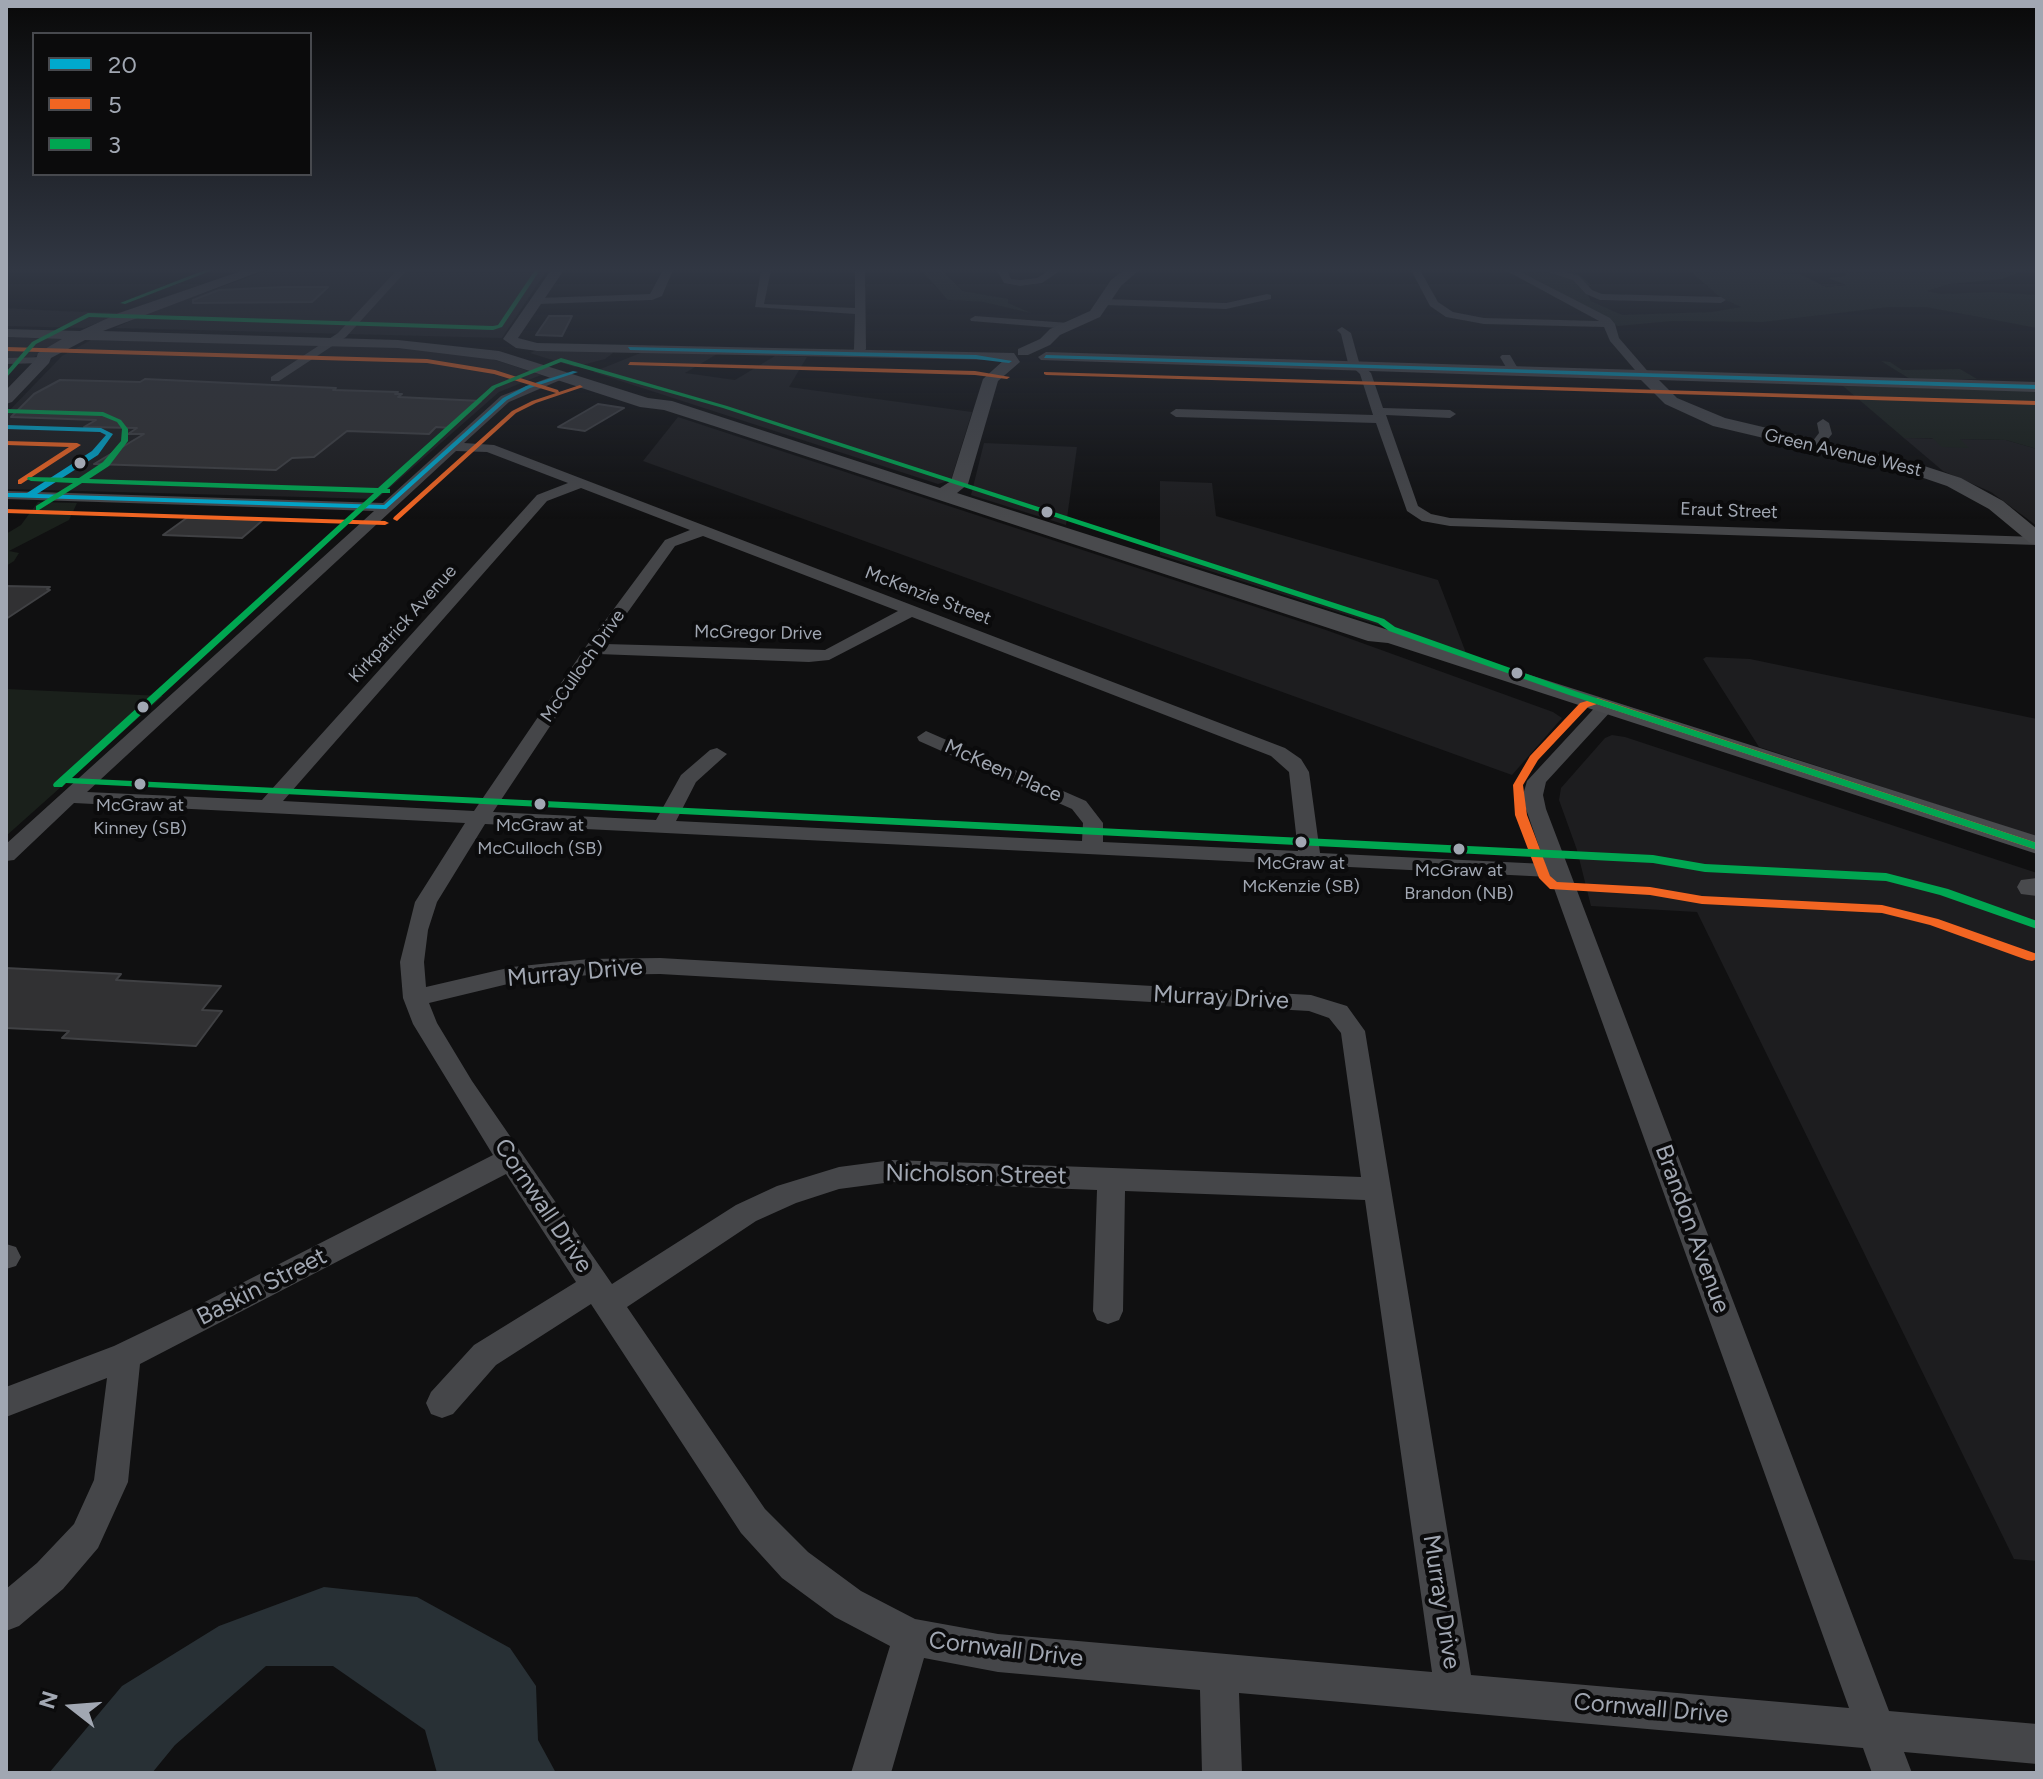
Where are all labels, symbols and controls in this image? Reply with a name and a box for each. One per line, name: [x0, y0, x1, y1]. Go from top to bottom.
legend: [32, 32, 312, 176]
text: 20: [108, 50, 137, 79]
text: 5: [108, 90, 122, 119]
text: 3: [108, 130, 121, 159]
street label: Green Avenue West: [1762, 424, 1924, 482]
unlabelled marker: [72, 455, 88, 471]
street label: Eraut Street: [1680, 499, 1778, 523]
unlabelled marker: [1039, 504, 1055, 520]
street label: Kirkpatrick Avenue: [345, 561, 461, 687]
street label: McKenzie Street: [862, 562, 994, 630]
street label: McCulloch Drive: [536, 606, 630, 726]
street label: McGregor Drive: [694, 621, 822, 645]
unlabelled marker: [1509, 665, 1525, 681]
unlabelled marker: [135, 699, 151, 715]
street label: McKeen Place: [941, 734, 1065, 808]
marker: McGraw at Kinney (SB): [132, 776, 148, 792]
place label: McGraw at Kinney (SB): [93, 795, 187, 838]
marker: McGraw at McCulloch (SB): [532, 796, 548, 812]
place label: McGraw at McCulloch (SB): [477, 815, 603, 858]
marker: McGraw at McKenzie (SB): [1293, 834, 1309, 850]
marker: McGraw at Brandon (NB): [1451, 841, 1467, 857]
place label: McGraw at McKenzie (SB): [1242, 853, 1360, 896]
place label: McGraw at Brandon (NB): [1404, 860, 1514, 902]
street label: Murray Drive: [506, 953, 644, 993]
street label: Murray Drive: [1152, 980, 1290, 1016]
street label: Cornwall Drive: [488, 1134, 598, 1278]
street label: Brandon Avenue: [1648, 1141, 1736, 1317]
street label: Nicholson Street: [885, 1159, 1067, 1191]
street label: Baskin Street: [192, 1242, 332, 1332]
street label: Murray Drive: [1416, 1533, 1466, 1671]
street label: Cornwall Drive: [927, 1626, 1085, 1674]
north arrow: [32, 1667, 112, 1747]
text: N: [33, 1688, 64, 1712]
street label: Cornwall Drive: [1572, 1688, 1730, 1730]

